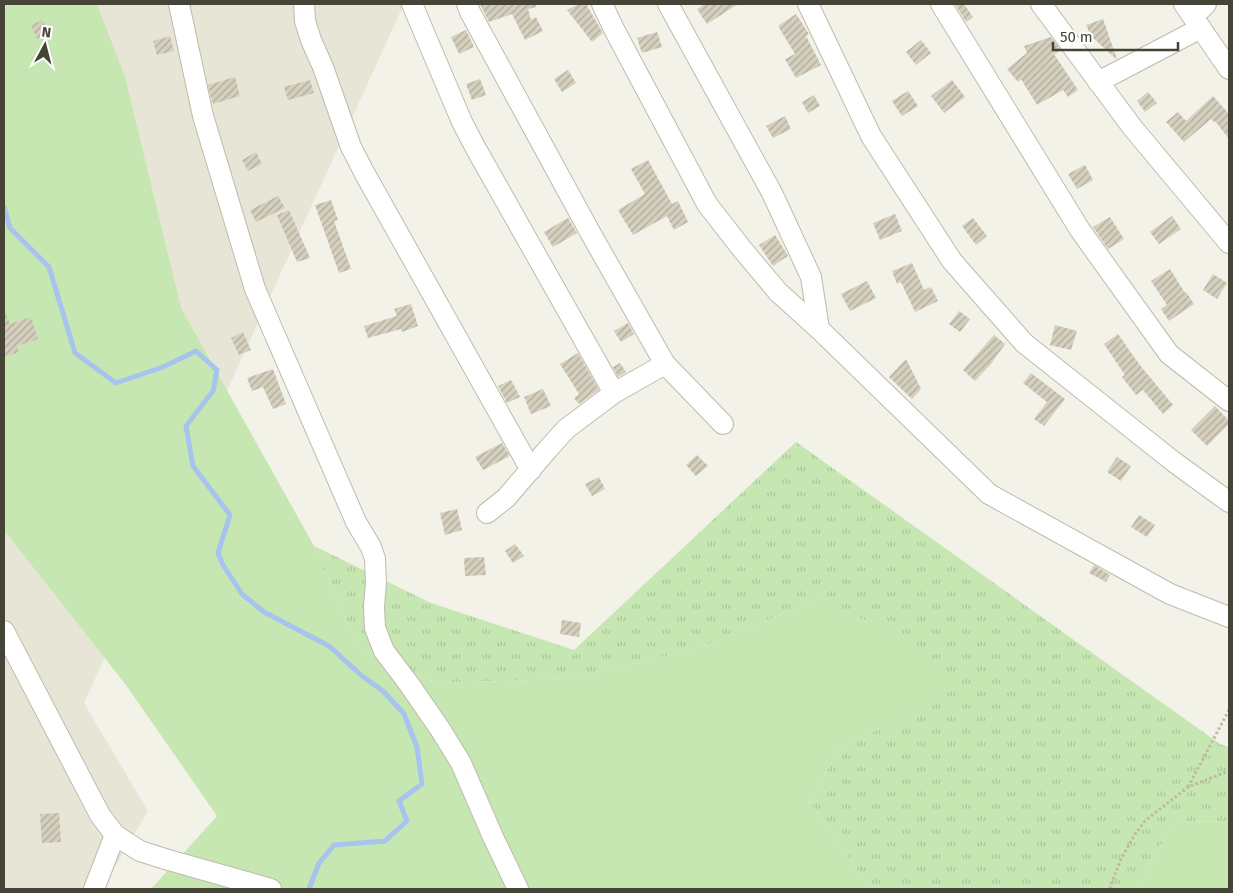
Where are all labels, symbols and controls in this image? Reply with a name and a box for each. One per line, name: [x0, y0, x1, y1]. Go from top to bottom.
north arrow: [20, 20, 70, 70]
scale bar: [1053, 20, 1178, 52]
text: N: [41, 24, 52, 42]
text: 50 m: [1060, 28, 1093, 46]

